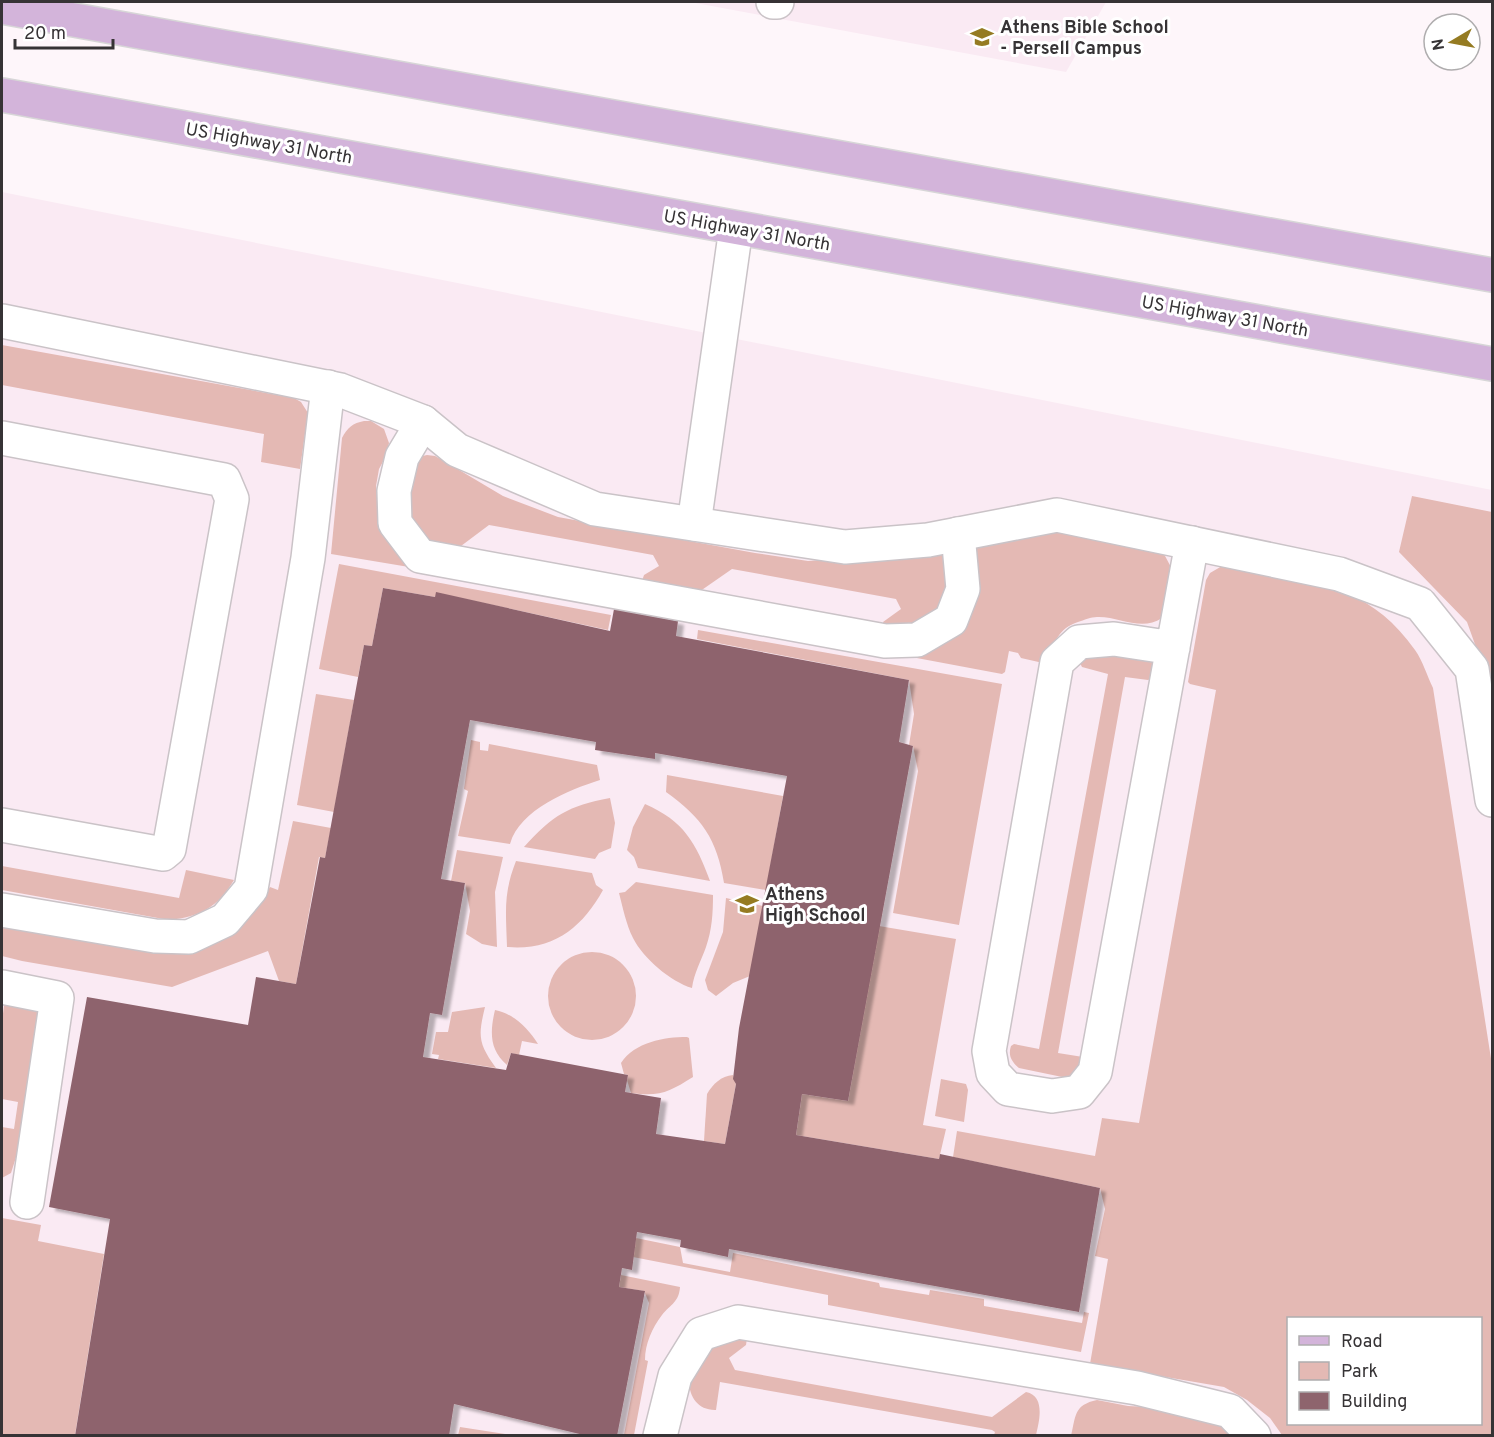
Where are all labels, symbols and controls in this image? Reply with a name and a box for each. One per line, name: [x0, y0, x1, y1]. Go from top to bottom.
scale bar: [15, 12, 112, 50]
north arrow: [1422, 12, 1482, 72]
place label: Athens Bible School - Persell Campus: [1000, 17, 1169, 61]
text: 20 m: [24, 23, 66, 46]
school or university icon: Athens Bible School - Persell Campus: [969, 24, 995, 50]
text: N: [1428, 37, 1450, 52]
street label: US Highway 31 North: [184, 118, 354, 170]
street label: US Highway 31 North: [662, 205, 832, 257]
street label: US Highway 31 North: [1140, 291, 1310, 343]
place label: Athens High School: [765, 884, 866, 928]
school or university icon: Athens High School: [734, 891, 760, 917]
legend: [1287, 1317, 1482, 1425]
text: Road: [1341, 1331, 1383, 1354]
text: Park: [1341, 1361, 1378, 1384]
text: Building: [1341, 1391, 1407, 1414]

